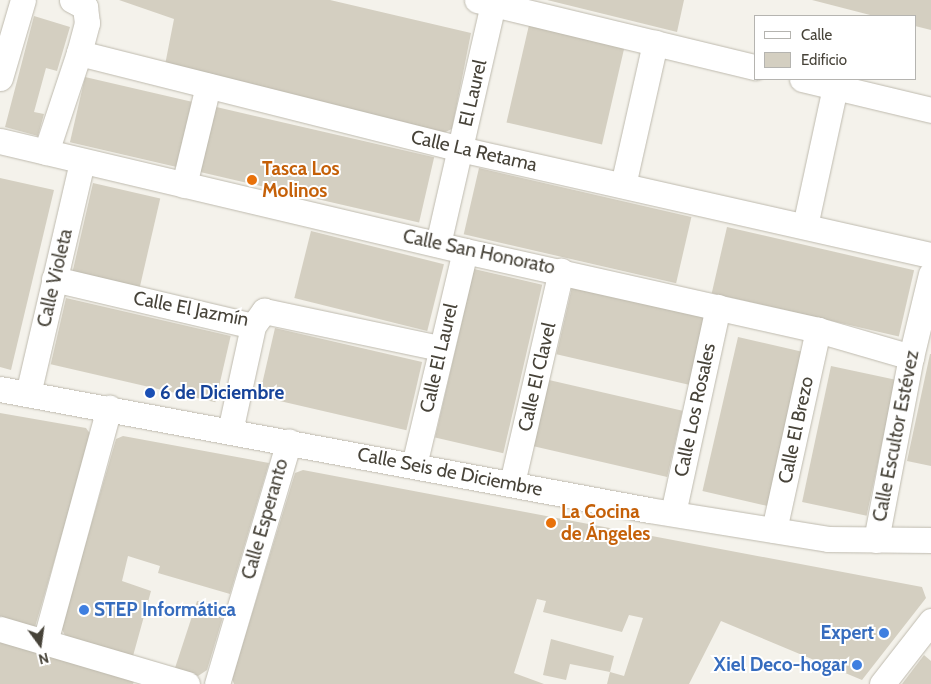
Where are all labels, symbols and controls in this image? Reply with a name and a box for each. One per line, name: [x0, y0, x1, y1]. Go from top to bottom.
legend: [754, 15, 916, 80]
text: Calle: [801, 26, 832, 44]
text: Edificio: [801, 51, 847, 69]
street label: El Laurel: [454, 57, 492, 129]
street label: Calle La Retama: [409, 125, 539, 177]
place label: Tasca Los Molinos: [262, 158, 340, 202]
marker: Tasca Los Molinos: [246, 174, 258, 186]
street label: Calle San Honorato: [401, 225, 557, 279]
street label: Calle Violeta: [33, 227, 77, 329]
street label: Calle El Jazmín: [131, 287, 251, 331]
street label: Calle El Laurel: [415, 301, 463, 415]
street label: Calle El Clavel: [513, 320, 561, 434]
street label: Calle Los Rosales: [670, 341, 720, 479]
street label: Calle Escultor Estévez: [868, 348, 924, 524]
street label: Calle El Brezo: [774, 374, 818, 486]
place label: 6 de Diciembre: [160, 382, 284, 404]
marker: 6 de Diciembre: [144, 387, 156, 399]
street label: Calle Seis de Diciembre: [356, 443, 544, 501]
street label: Calle Esperanto: [237, 456, 293, 582]
place label: La Cocina de Ángeles: [561, 501, 650, 545]
marker: La Cocina de Ángeles: [545, 517, 557, 529]
place label: STEP Informática: [94, 599, 236, 621]
marker: STEP Informática: [78, 604, 90, 616]
north arrow: [15, 619, 65, 669]
place label: Expert: [820, 622, 874, 644]
marker: Expert: [878, 627, 890, 639]
text: N: [37, 649, 51, 668]
place label: Xiel Deco-hogar: [714, 654, 847, 676]
marker: Xiel Deco-hogar: [851, 659, 863, 671]

